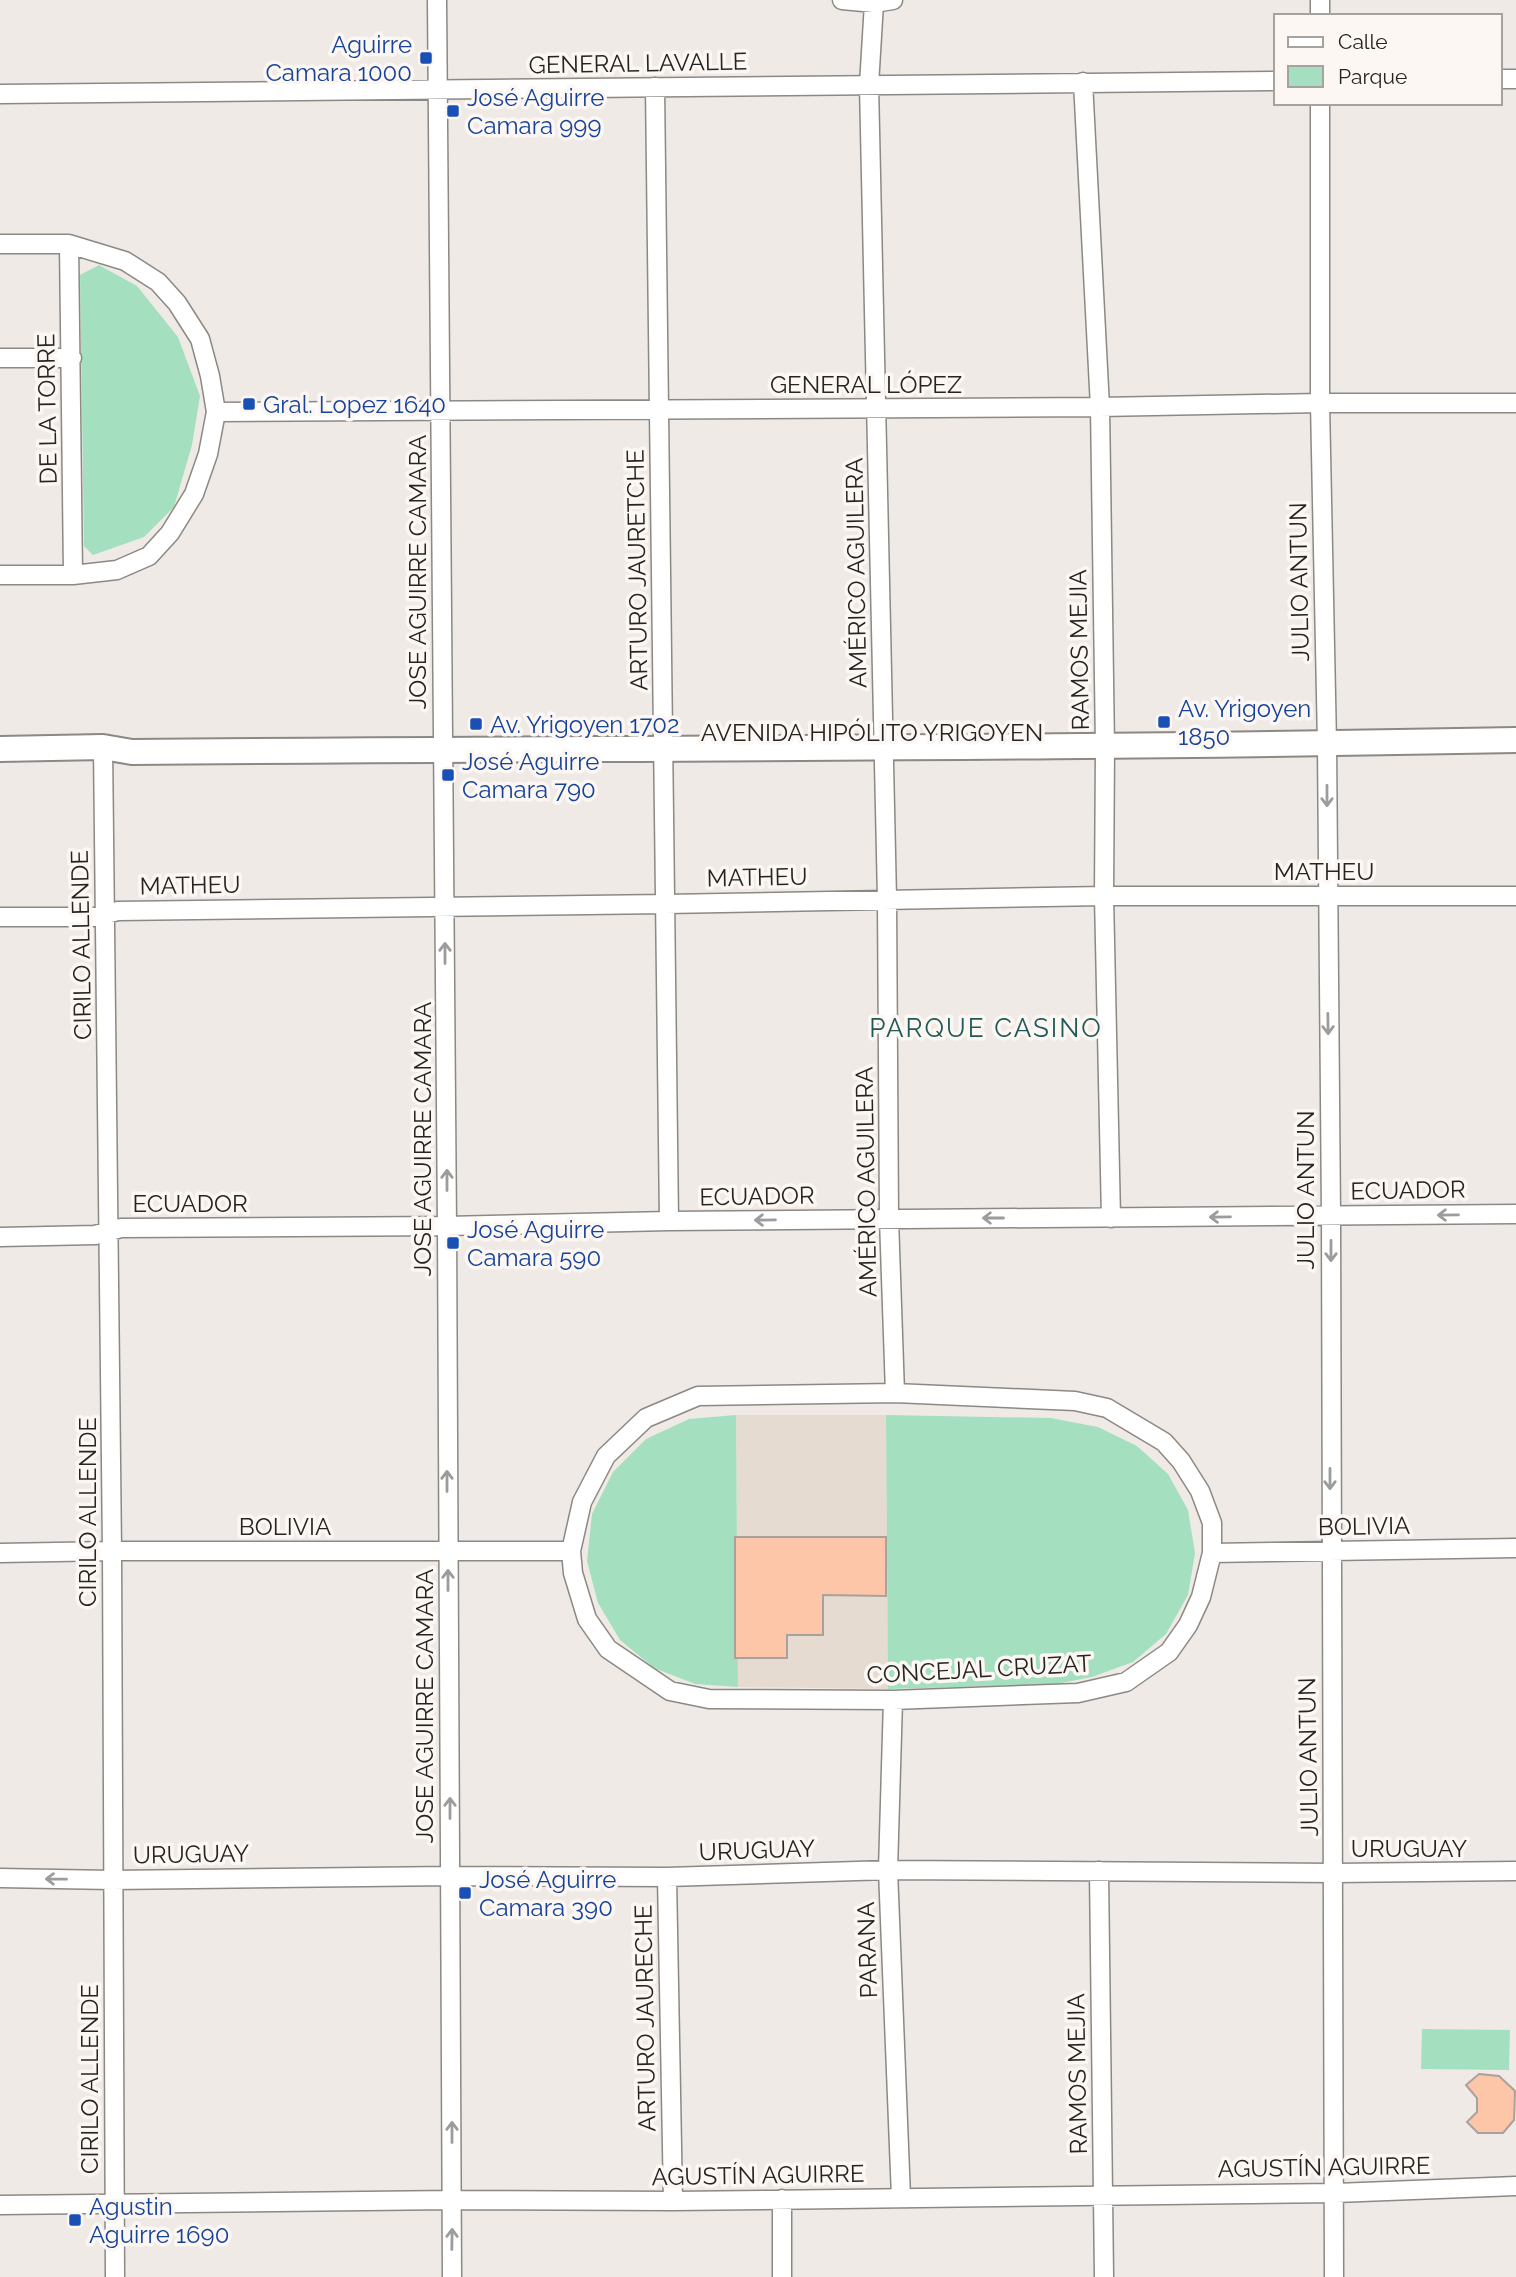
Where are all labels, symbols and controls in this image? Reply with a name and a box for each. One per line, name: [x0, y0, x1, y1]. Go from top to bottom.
legend: [1274, 14, 1502, 105]
text: Calle: [1338, 29, 1388, 54]
place label: Aguirre Camara 1000: [265, 30, 412, 87]
street label: GENERAL LAVALLE: [528, 47, 748, 79]
marker: Aguirre Camara 1000: [418, 50, 434, 66]
text: Parque: [1338, 64, 1407, 89]
place label: José Aguirre Camara 999: [467, 83, 604, 140]
marker: José Aguirre Camara 999: [445, 103, 461, 119]
street label: DE LA TORRE: [31, 333, 63, 485]
street label: GENERAL LÓPEZ: [770, 370, 962, 399]
place label: Gral. Lopez 1640: [263, 390, 446, 419]
marker: Gral. Lopez 1640: [241, 396, 257, 412]
street label: JOSE AGUIRRE CAMARA: [403, 435, 432, 709]
street label: ARTURO JAURETCHE: [620, 449, 654, 691]
street label: AMÉRICO AGUILERA: [839, 458, 873, 688]
street label: JULIO ANTUN: [1283, 502, 1315, 662]
street label: RAMOS MEJIA: [1063, 569, 1095, 731]
place label: Av. Yrigoyen 1850: [1178, 694, 1311, 751]
place label: Av. Yrigoyen 1702: [490, 710, 680, 739]
marker: Av. Yrigoyen 1850: [1156, 714, 1172, 730]
marker: Av. Yrigoyen 1702: [468, 716, 484, 732]
street label: AVENIDA HIPÓLITO YRIGOYEN: [701, 718, 1043, 747]
place label: José Aguirre Camara 790: [462, 747, 599, 804]
marker: José Aguirre Camara 790: [440, 767, 456, 783]
one-way arrow: [1320, 784, 1334, 807]
street label: CIRILO ALLENDE: [65, 850, 97, 1040]
street label: MATHEU: [1274, 857, 1374, 886]
street label: MATHEU: [706, 862, 808, 892]
street label: MATHEU: [139, 870, 241, 900]
one-way arrow: [438, 942, 452, 965]
street label: JOSE AGUIRRE CAMARA: [408, 1002, 437, 1276]
one-way arrow: [1321, 1012, 1335, 1035]
district label: PARQUE CASINO: [869, 1013, 1103, 1043]
street label: AMÉRICO AGUILERA: [849, 1067, 883, 1297]
street label: JULIO ANTUN: [1291, 1110, 1320, 1270]
one-way arrow: [440, 1169, 454, 1192]
street label: ECUADOR: [1350, 1174, 1466, 1206]
street label: ECUADOR: [699, 1180, 815, 1212]
street label: ECUADOR: [132, 1189, 248, 1218]
one-way arrow: [1437, 1208, 1460, 1221]
one-way arrow: [1209, 1210, 1232, 1224]
one-way arrow: [982, 1211, 1005, 1225]
one-way arrow: [754, 1213, 777, 1227]
place label: José Aguirre Camara 590: [467, 1215, 604, 1272]
marker: José Aguirre Camara 590: [445, 1235, 461, 1251]
one-way arrow: [1324, 1239, 1338, 1262]
street label: CIRILO ALLENDE: [73, 1417, 102, 1607]
one-way arrow: [1323, 1467, 1337, 1490]
one-way arrow: [440, 1470, 454, 1493]
street label: BOLIVIA: [1318, 1511, 1410, 1541]
street label: BOLIVIA: [239, 1512, 331, 1541]
street label: JOSE AGUIRRE CAMARA: [410, 1569, 439, 1843]
one-way arrow: [441, 1569, 455, 1592]
street label: CONCEJAL CRUZAT: [866, 1649, 1093, 1689]
street label: JULIO ANTUN: [1292, 1677, 1324, 1837]
one-way arrow: [443, 1797, 456, 1820]
street label: URUGUAY: [698, 1833, 816, 1867]
street label: URUGUAY: [1351, 1834, 1468, 1863]
street label: URUGUAY: [133, 1838, 250, 1870]
place label: José Aguirre Camara 390: [479, 1865, 616, 1922]
one-way arrow: [45, 1872, 68, 1886]
marker: José Aguirre Camara 390: [457, 1885, 473, 1901]
street label: PARANA: [851, 1901, 883, 1999]
street label: ARTURO JAURECHE: [629, 1904, 661, 2132]
street label: CIRILO ALLENDE: [75, 1984, 104, 2174]
street label: RAMOS MEJIA: [1061, 1993, 1093, 2155]
one-way arrow: [445, 2121, 459, 2144]
street label: AGUSTÍN AGUIRRE: [1217, 2151, 1431, 2183]
street label: AGUSTÍN AGUIRRE: [651, 2159, 865, 2191]
place label: Agustin Aguirre 1690: [89, 2192, 229, 2249]
marker: Agustin Aguirre 1690: [67, 2212, 83, 2228]
one-way arrow: [446, 2227, 459, 2250]

